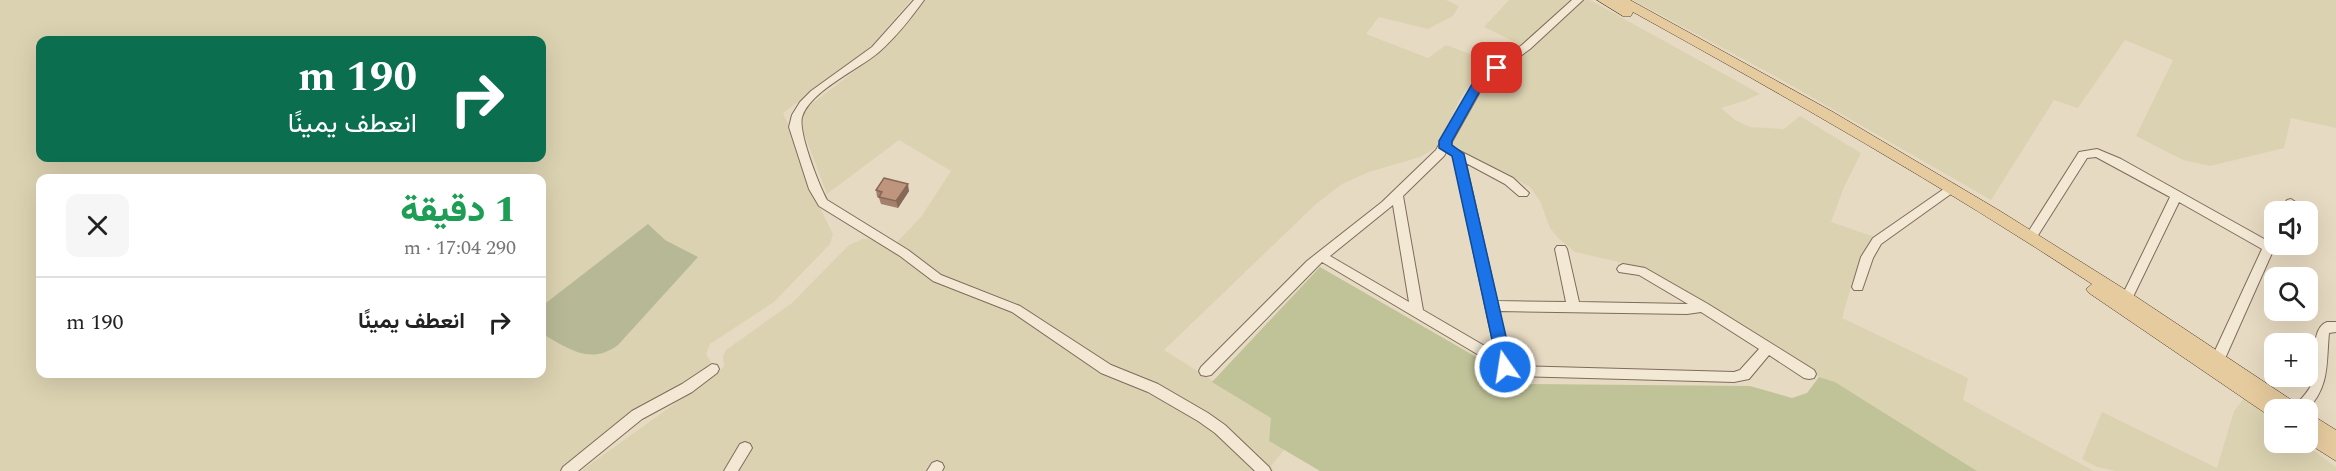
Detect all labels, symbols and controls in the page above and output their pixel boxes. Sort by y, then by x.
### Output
pin [1471,42,1522,93]
text: 190 m [298,46,417,109]
icon: arrive [1480,51,1513,84]
icon: right [438,60,516,138]
text: انعطف يمينًا [288,103,417,145]
text: 1 دقيقة [400,183,516,238]
button: close [66,194,129,257]
map controls [2264,201,2318,453]
button: sound [2264,201,2318,255]
text: 290 m · 17:04 [404,233,516,263]
button: search [2264,267,2318,321]
text: انعطف يمينًا [358,305,465,338]
text: 190 m [66,306,123,339]
icon: right [483,306,516,339]
button: + [2264,333,2318,387]
position arrow [1473,335,1537,399]
button: − [2264,399,2318,453]

